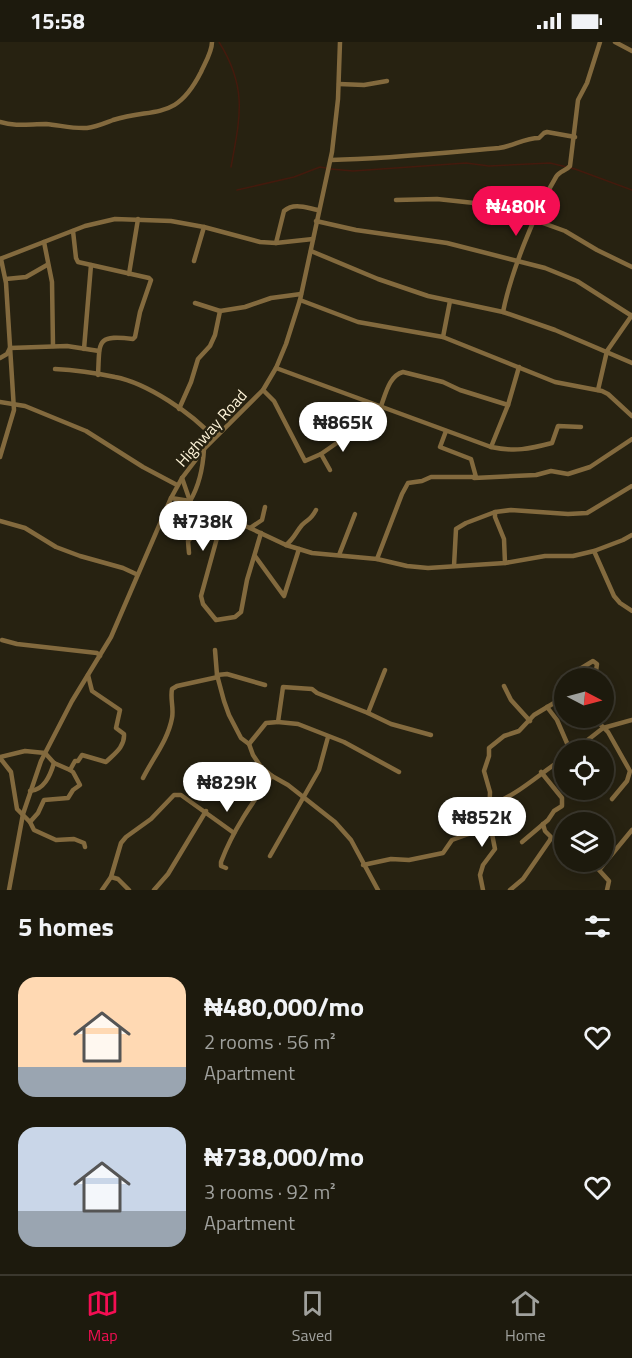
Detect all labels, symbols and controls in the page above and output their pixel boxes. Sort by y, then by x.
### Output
text: 15:58 [30,4,85,38]
pin: ₦480K [474,186,558,237]
text: ₦480K [486,190,546,221]
street label: Highway Road [170,384,252,472]
pin: ₦865K [301,402,385,453]
text: ₦865K [313,406,373,437]
pin: ₦738K [161,501,245,552]
text: ₦738K [173,505,233,536]
north arrow [554,668,614,728]
map controls [554,668,614,872]
button: locate [554,740,614,800]
pin: ₦829K [185,762,269,813]
text: ₦829K [197,766,257,797]
pin: ₦852K [440,797,524,848]
text: ₦852K [452,801,512,832]
button: layers [554,812,614,872]
text: 5 homes [18,907,114,946]
icon: filters [581,910,614,943]
text: ₦480,000/mo [204,987,364,1026]
icon: home [66,1001,138,1073]
icon: heart [581,1021,614,1054]
text: 2 rooms · 56 m² [204,1026,336,1057]
text: Apartment [204,1057,295,1088]
text: ₦738,000/mo [204,1137,364,1176]
icon: home [66,1151,138,1223]
icon: heart [581,1171,614,1204]
text: 3 rooms · 92 m² [204,1176,336,1207]
text: Apartment [204,1207,295,1238]
tab: Map [86,1287,119,1347]
tab: Saved [292,1287,333,1347]
tab: Home [505,1287,546,1347]

